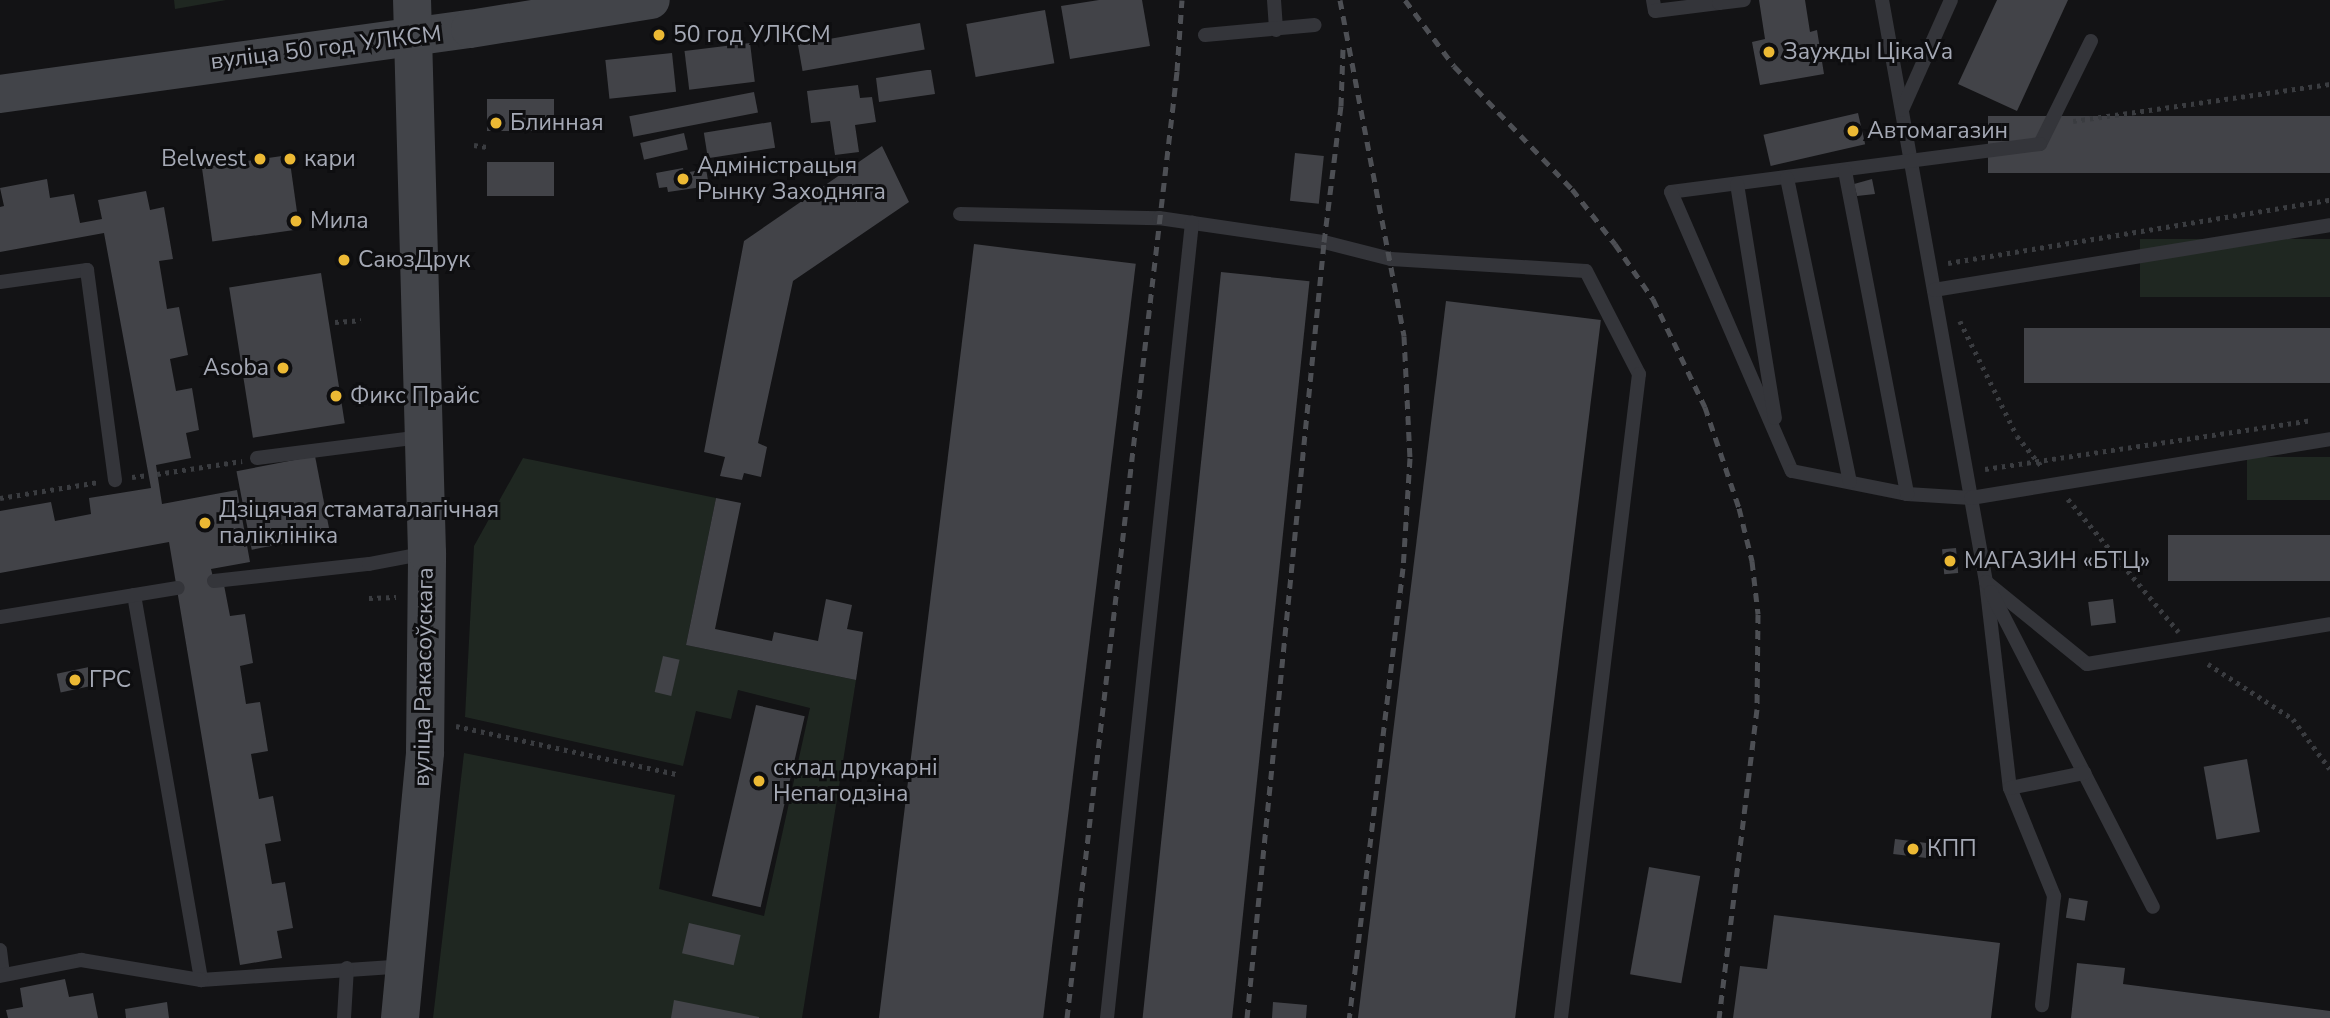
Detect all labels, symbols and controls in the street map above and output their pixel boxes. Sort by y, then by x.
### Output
street label: вуліца 50 год УЛКСМ [209,20,443,76]
place label: 50 год УЛКСМ [673,21,831,49]
marker: 50 год УЛКСМ [651,27,667,43]
place label: Заужды ЦікаVа [1783,38,1953,66]
marker: Заужды ЦікаVа [1761,44,1777,60]
place label: Блинная [510,109,604,137]
marker: Блинная [488,115,504,131]
place label: Автомагазин [1867,117,2008,145]
marker: Автомагазин [1845,123,1861,139]
place label: Belwest [161,145,246,173]
place label: кари [304,145,356,173]
marker: Belwest [252,151,268,167]
marker: кари [282,151,298,167]
place label: Адміністрацыя Рынку Заходняга [697,152,886,206]
marker: Адміністрацыя Рынку Заходняга [675,171,691,187]
place label: Мила [310,207,369,235]
marker: Мила [288,213,304,229]
place label: СаюзДрук [358,246,470,274]
marker: СаюзДрук [336,252,352,268]
place label: Asoba [203,354,269,382]
marker: Asoba [275,360,291,376]
place label: Фикс Прайс [350,382,479,410]
marker: Фикс Прайс [328,388,344,404]
place label: Дзіцячая стаматалагічная паліклініка [219,496,499,550]
marker: Дзіцячая стаматалагічная паліклініка [197,515,213,531]
place label: МАГАЗИН «БТЦ» [1964,547,2150,575]
marker: МАГАЗИН «БТЦ» [1942,553,1958,569]
street label: вуліца Ракасоўскага [408,567,440,787]
place label: ГРС [89,666,131,694]
marker: ГРС [67,672,83,688]
place label: склад друкарні Непагодзіна [773,754,937,808]
marker: склад друкарні Непагодзіна [751,773,767,789]
place label: КПП [1927,835,1977,863]
marker: КПП [1905,841,1921,857]

